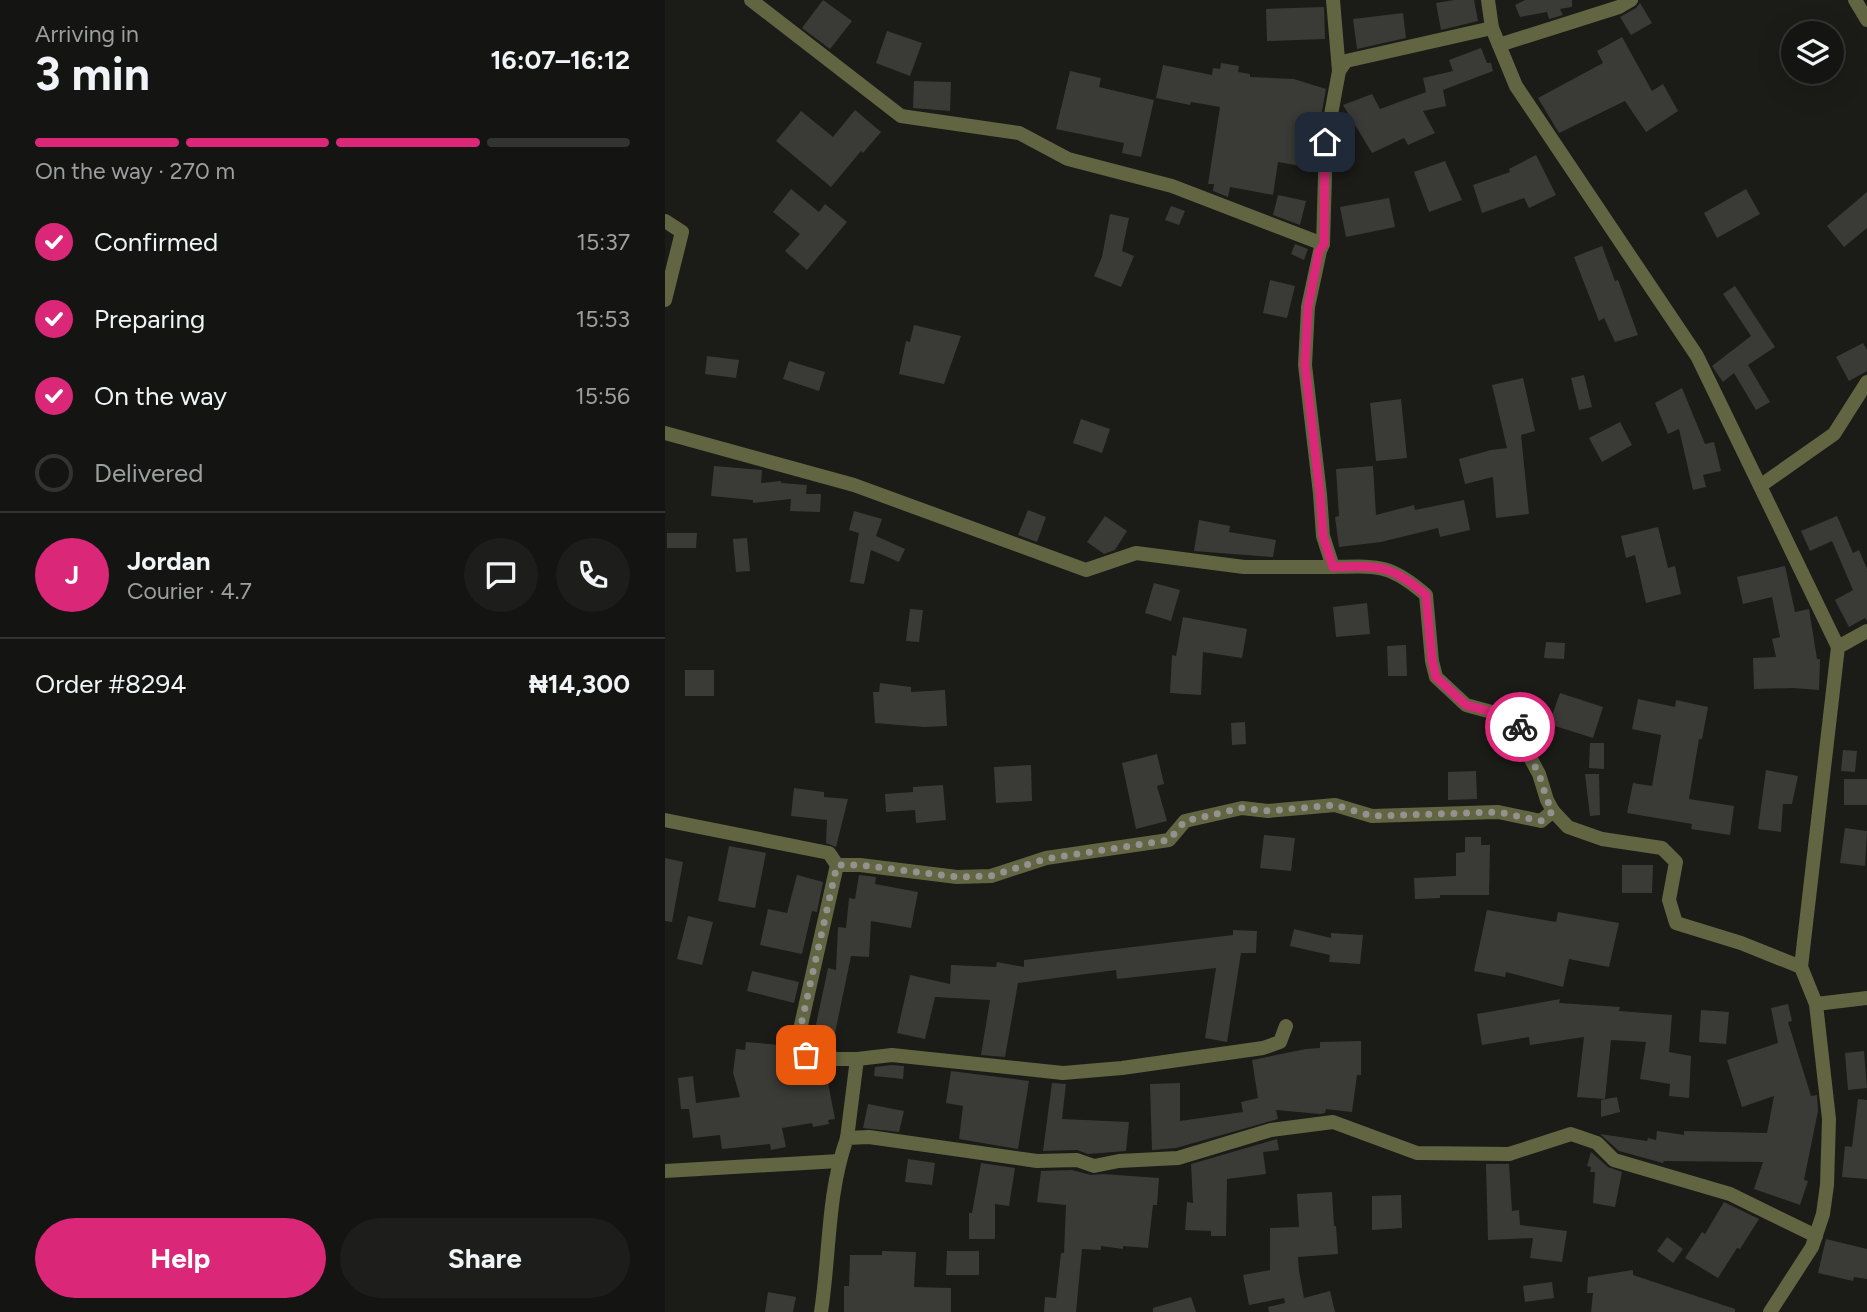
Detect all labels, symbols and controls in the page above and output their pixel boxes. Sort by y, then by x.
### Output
text: Arriving in [35,20,139,48]
map controls [1781,21,1844,84]
button: layers [1781,21,1844,84]
text: 16:07–16:12 [491,44,630,76]
text: 3 min [35,46,150,102]
pin [1295,112,1355,172]
icon: home [1306,123,1344,161]
text: On the way · 270 m [35,157,235,185]
icon: check [35,223,73,261]
text: Confirmed [94,226,218,258]
text: 15:37 [577,228,630,256]
icon: check [35,300,73,338]
text: Preparing [94,303,205,335]
text: 15:53 [576,305,630,333]
icon: check [35,377,73,415]
text: On the way [94,380,227,412]
text: 15:56 [575,382,630,410]
text: Delivered [94,457,203,489]
button: chat [464,538,538,612]
button: phone [556,538,630,612]
text: Jordan [127,545,210,577]
text: J [65,559,79,591]
text: Courier · 4.7 [127,577,252,605]
text: Order #8294 [35,668,186,700]
text: ₦14,300 [529,668,630,700]
courier [1485,692,1555,762]
icon: bike [1501,708,1539,746]
pin [776,1025,836,1085]
icon: bag [787,1036,825,1074]
button: Help [35,1218,326,1298]
button: Share [340,1218,630,1298]

